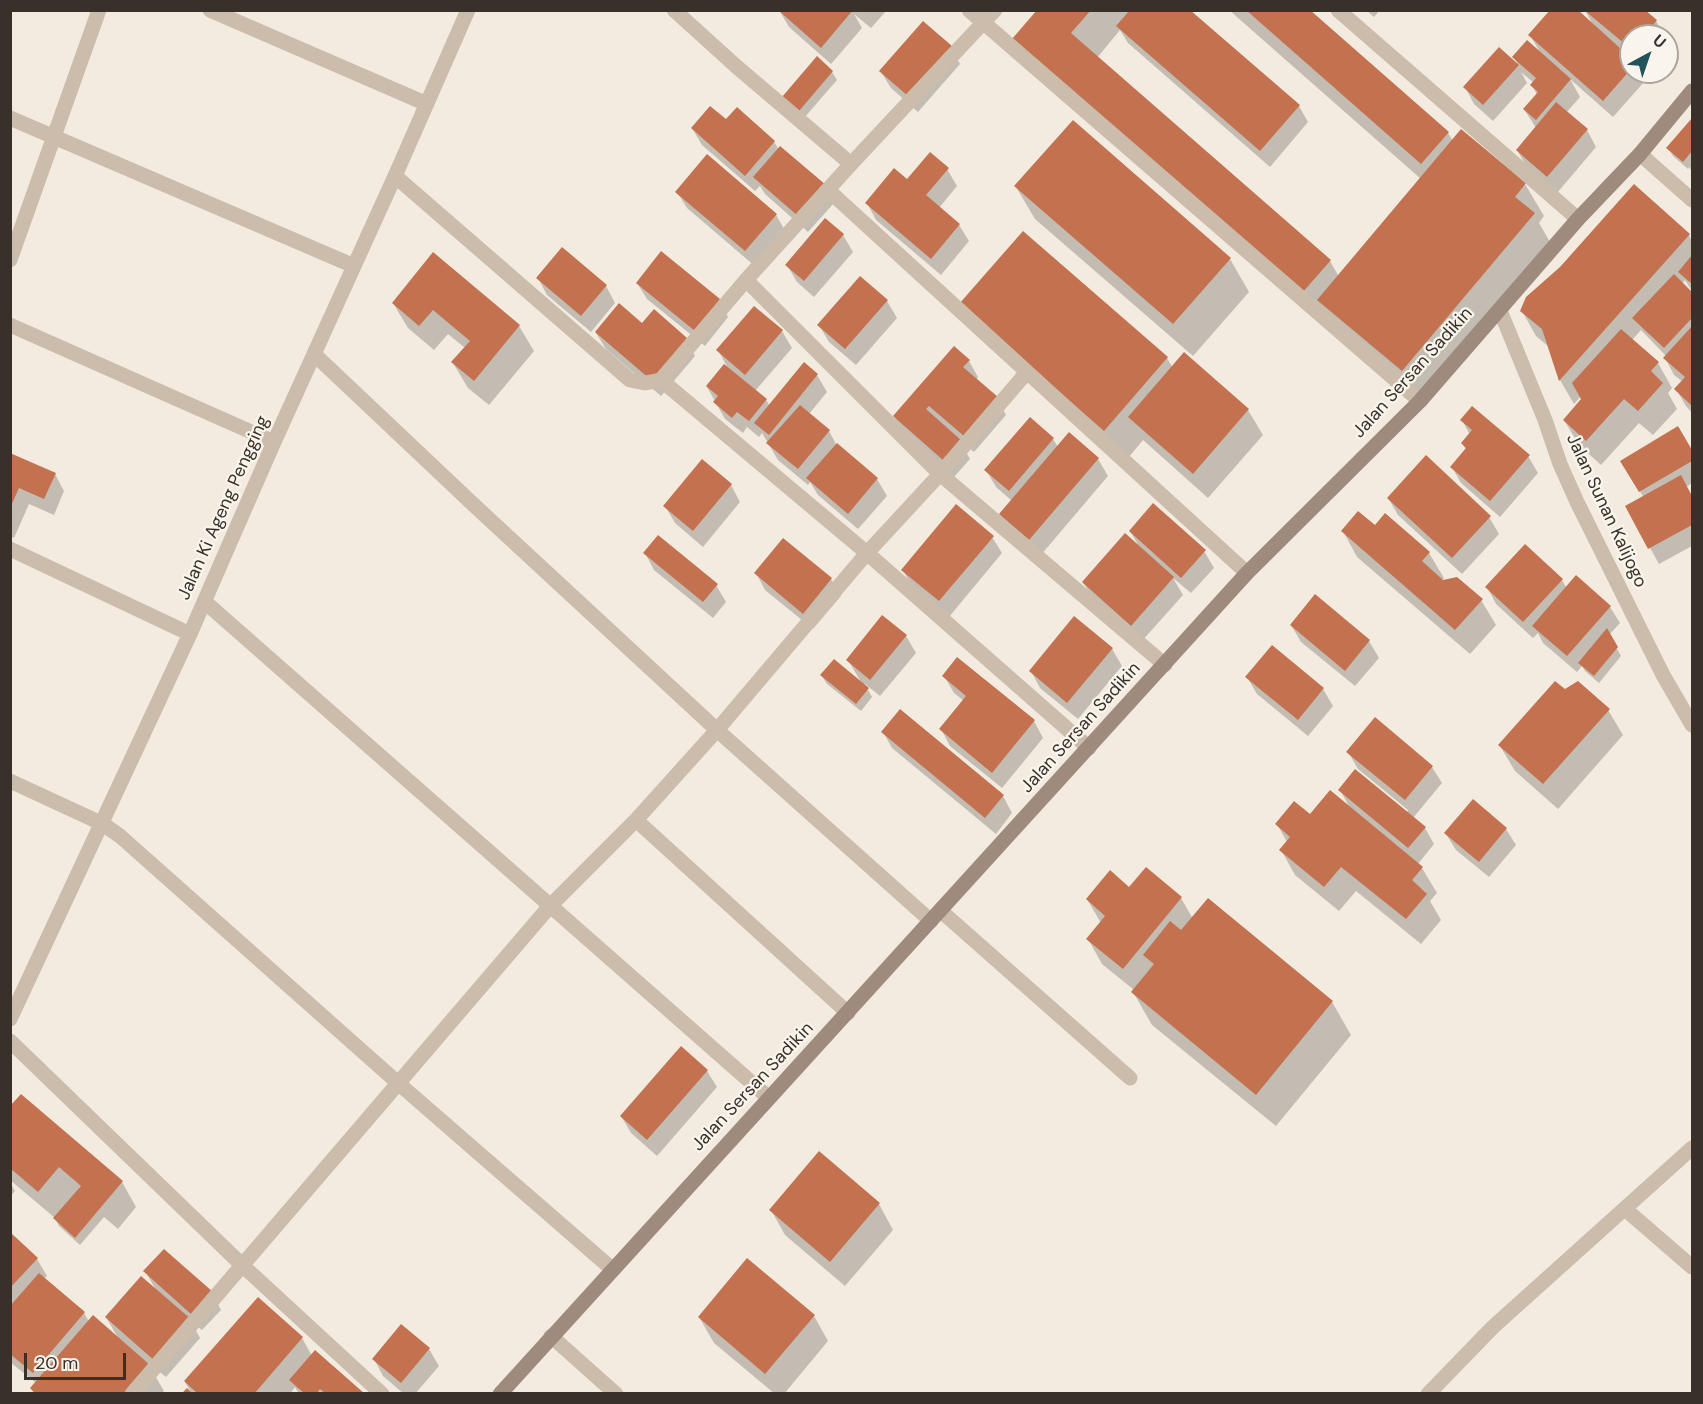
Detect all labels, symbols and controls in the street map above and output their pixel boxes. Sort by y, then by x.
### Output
north arrow [1619,24,1679,84]
text: U [1649,30,1671,53]
street label: Jalan Sersan Sadikin [1349,303,1477,443]
street label: Jalan Ki Ageng Pengging [174,412,274,604]
street label: Jalan Sunan Kalijogo [1561,431,1651,591]
street label: Jalan Sersan Sadikin [1017,658,1145,798]
street label: Jalan Sersan Sadikin [688,1018,818,1156]
scale bar [27,1341,129,1379]
text: 20 m [35,1351,78,1375]

